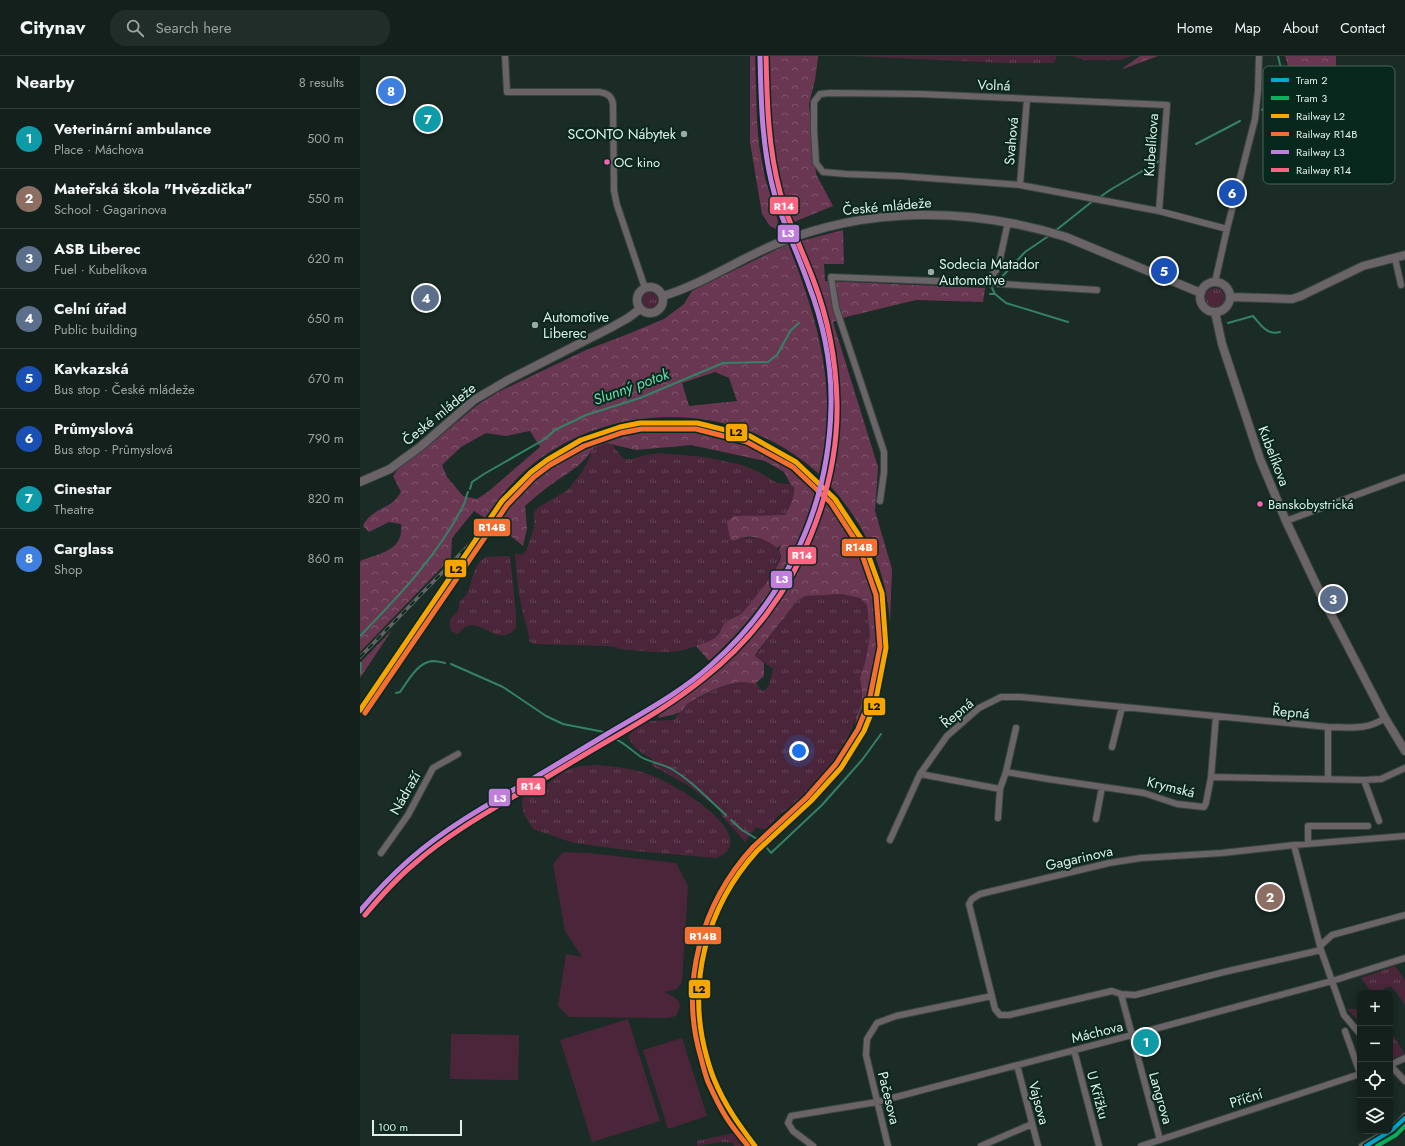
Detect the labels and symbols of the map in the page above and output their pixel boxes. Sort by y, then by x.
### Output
legend [1263,66,1395,184]
text: Tram 2 [1296,72,1327,88]
street label: Volná [977,74,1011,96]
pin: 8 [378,76,404,106]
text: Tram 3 [1296,90,1327,106]
pin: 7 [415,104,441,134]
text: Railway L2 [1296,108,1345,124]
street label: Kubelíkova [1139,113,1163,177]
street label: Svahová [999,116,1023,166]
place label: SCONTO Nábytek [567,124,677,144]
text: Railway R14B [1296,126,1357,142]
marker: SCONTO Nábytek [679,129,689,139]
text: Railway L3 [1296,144,1345,160]
place label: OC kino [614,153,660,172]
marker: OC kino [602,157,612,167]
text: Railway R14 [1296,162,1352,178]
pin: 6 [1219,178,1245,208]
street label: České mládeže [842,192,932,220]
line badge: R14 [769,196,799,215]
text: R14 [774,198,795,214]
line badge: L3 [777,224,800,243]
text: L3 [782,225,794,241]
place label: Sodecia Matador Automotive [939,254,1040,290]
pin: 5 [1151,256,1177,286]
marker: Sodecia Matador Automotive [926,267,936,277]
pin: 4 [413,283,439,313]
place label: Automotive Liberec [543,307,609,343]
marker: Automotive Liberec [530,320,540,330]
water label: Slunný potok [590,363,673,411]
street label: České mládeže [398,378,480,450]
line badge: L2 [725,423,748,442]
street label: Kubelíkova [1253,423,1295,489]
text: L2 [729,424,743,440]
place label: Banskobystrická [1268,495,1354,514]
marker: Banskobystrická [1255,499,1265,509]
line badge: R14B [473,518,511,537]
text: R14B [478,519,506,535]
line badge: R14B [841,538,878,557]
text: R14B [845,539,873,555]
line badge: R14 [787,546,817,565]
text: R14 [792,547,813,563]
line badge: L2 [444,559,467,578]
text: L2 [449,561,463,577]
line badge: L3 [770,570,793,589]
text: L3 [776,571,788,587]
pin: 3 [1320,584,1346,614]
street label: Řepná [936,693,978,733]
line badge: L2 [863,697,886,716]
text: L2 [867,698,881,714]
street label: Řepná [1272,700,1310,724]
your location [789,741,809,761]
street label: Nádraží [385,766,426,818]
street label: Krymská [1145,771,1197,803]
line badge: R14 [516,777,546,796]
text: R14 [521,778,542,794]
line badge: L3 [488,788,511,807]
text: L3 [494,790,506,806]
street label: Gagarinova [1043,841,1115,875]
pin: 2 [1257,882,1283,912]
line badge: R14B [684,926,722,945]
text: R14B [689,928,717,944]
line badge: L2 [688,979,711,999]
text: L2 [692,981,706,997]
street label: Máchova [1069,1016,1125,1048]
pin: 1 [1133,1027,1159,1057]
street label: Pačesova [873,1069,905,1127]
street label: U Křížku [1082,1069,1114,1121]
street label: Langrova [1144,1070,1178,1126]
street label: Vajsova [1024,1079,1054,1127]
street label: Příční [1227,1083,1266,1113]
scale bar [372,1118,462,1137]

